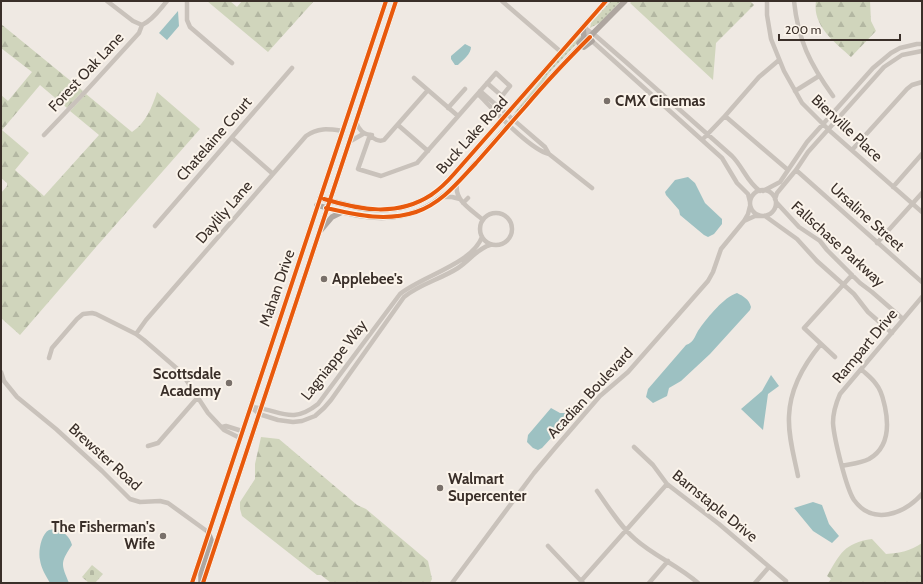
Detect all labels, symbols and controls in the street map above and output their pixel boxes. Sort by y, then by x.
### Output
scale bar [779,16,900,42]
text: 200 m [785,22,821,37]
street label: Forest Oak Lane [45,28,128,115]
street label: Bienville Place [808,91,886,166]
street label: Buck Lake Road [432,92,512,178]
place label: CMX Cinemas [615,92,705,110]
street label: Chatelaine Court [173,93,255,185]
marker: CMX Cinemas [602,96,612,106]
street label: Daylily Lane [192,177,256,247]
street label: Ursaline Street [826,179,908,255]
street label: Fallschase Parkway [788,197,889,291]
street label: Mahan Drive [255,247,299,329]
place label: Applebee's [332,270,403,288]
marker: Applebee's [319,274,329,284]
street label: Rampart Drive [829,305,902,387]
street label: Lagniappe Way [297,316,371,404]
street label: Acadian Boulevard [543,344,637,442]
place label: Scottsdale Academy [153,365,222,400]
marker: Scottsdale Academy [224,378,234,388]
street label: Brewster Road [65,420,145,494]
street label: Barnstaple Drive [669,466,761,546]
place label: Walmart Supercenter [448,470,527,505]
marker: Walmart Supercenter [435,483,445,493]
place label: The Fisherman's Wife [51,518,155,553]
marker: The Fisherman's Wife [158,531,168,541]

